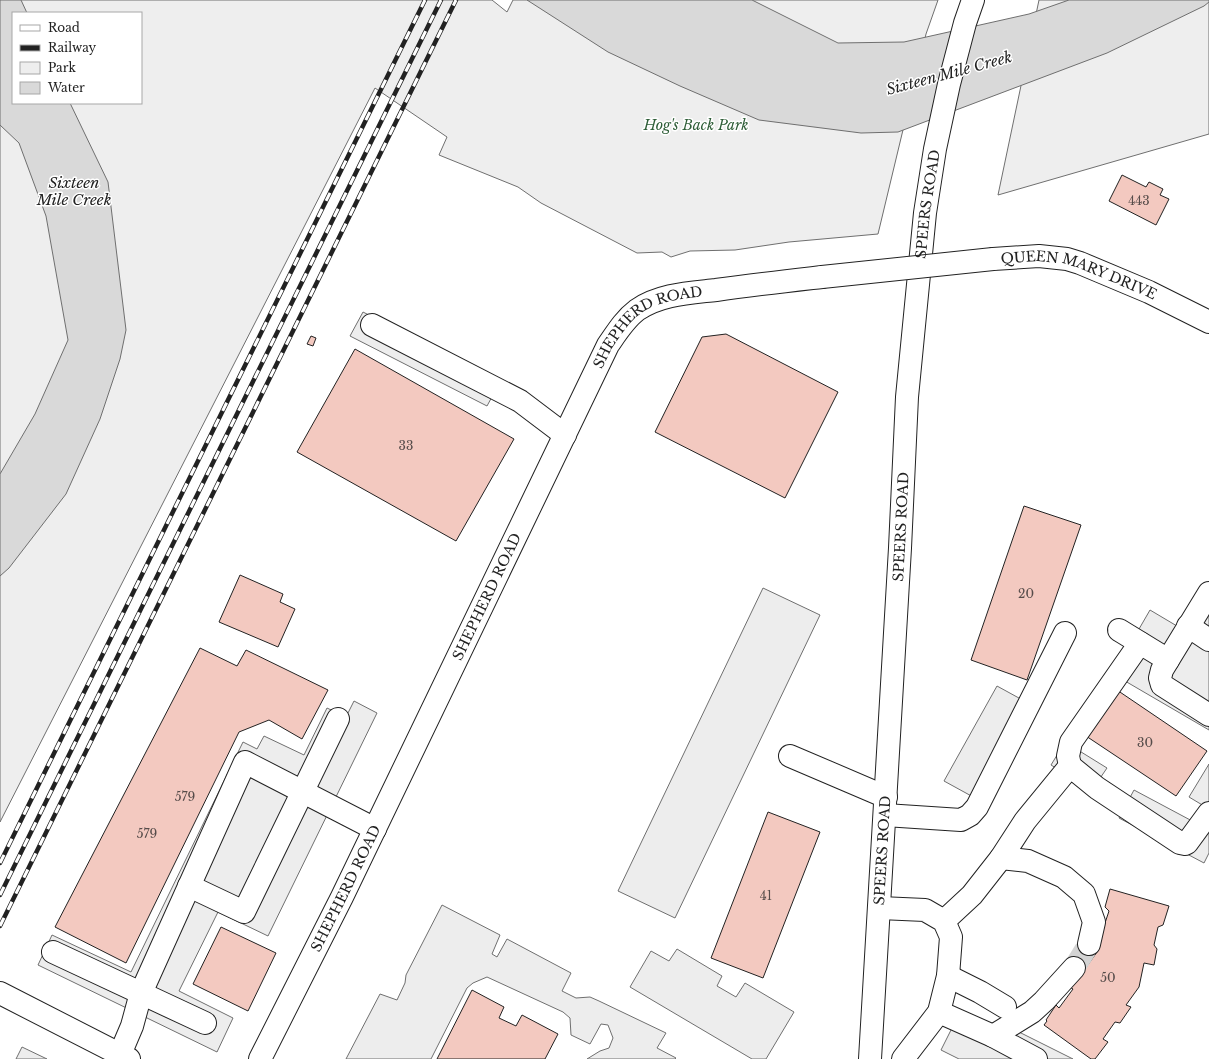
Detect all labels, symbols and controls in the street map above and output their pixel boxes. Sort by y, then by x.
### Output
legend [12,12,142,104]
text: Road [48,20,80,35]
text: Railway [48,40,97,55]
water label: Sixteen Mile Creek [884,47,1014,99]
text: Park [48,60,76,75]
text: Water [47,80,85,95]
park label: Hog's Back Park [643,116,749,134]
street label: SPEERS ROAD [912,148,944,260]
water label: Sixteen Mile Creek [36,173,111,209]
house number: 443 [1128,193,1150,208]
street label: QUEEN MARY DRIVE [1000,247,1160,303]
street label: SHEPHERD ROAD [589,282,703,371]
house number: 33 [399,438,413,453]
street label: SPEERS ROAD [889,472,913,582]
street label: SHEPHERD ROAD [448,530,525,663]
house number: 20 [1018,586,1034,601]
house number: 30 [1137,735,1153,750]
house number: 579 [175,789,195,804]
street label: SPEERS ROAD [870,795,894,906]
street label: SHEPHERD ROAD [307,822,384,955]
house number: 579 [137,826,157,841]
house number: 41 [760,888,772,903]
house number: 50 [1100,970,1116,985]

